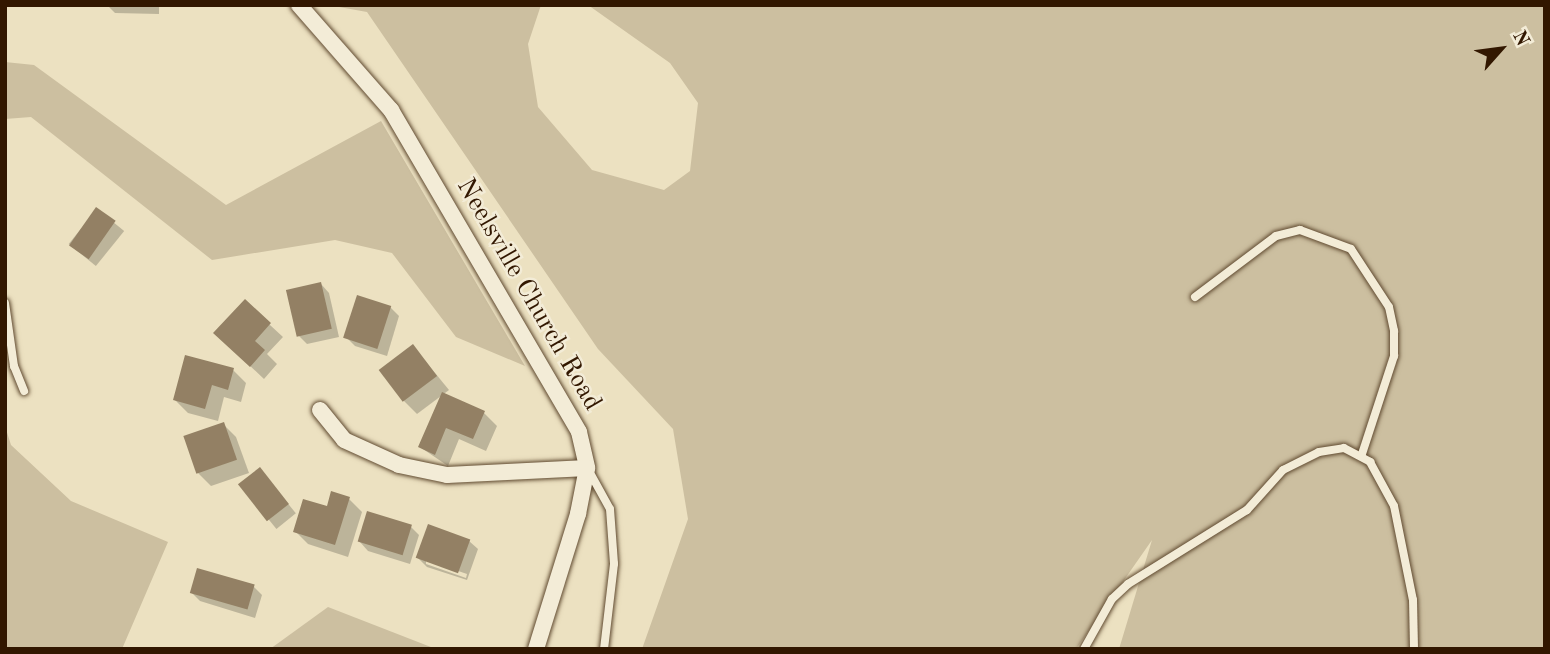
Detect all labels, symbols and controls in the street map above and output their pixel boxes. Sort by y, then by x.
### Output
north arrow [1466,14,1536,84]
text: N [1508,28,1532,50]
street label: Neelsville Church Road [449,173,607,417]

